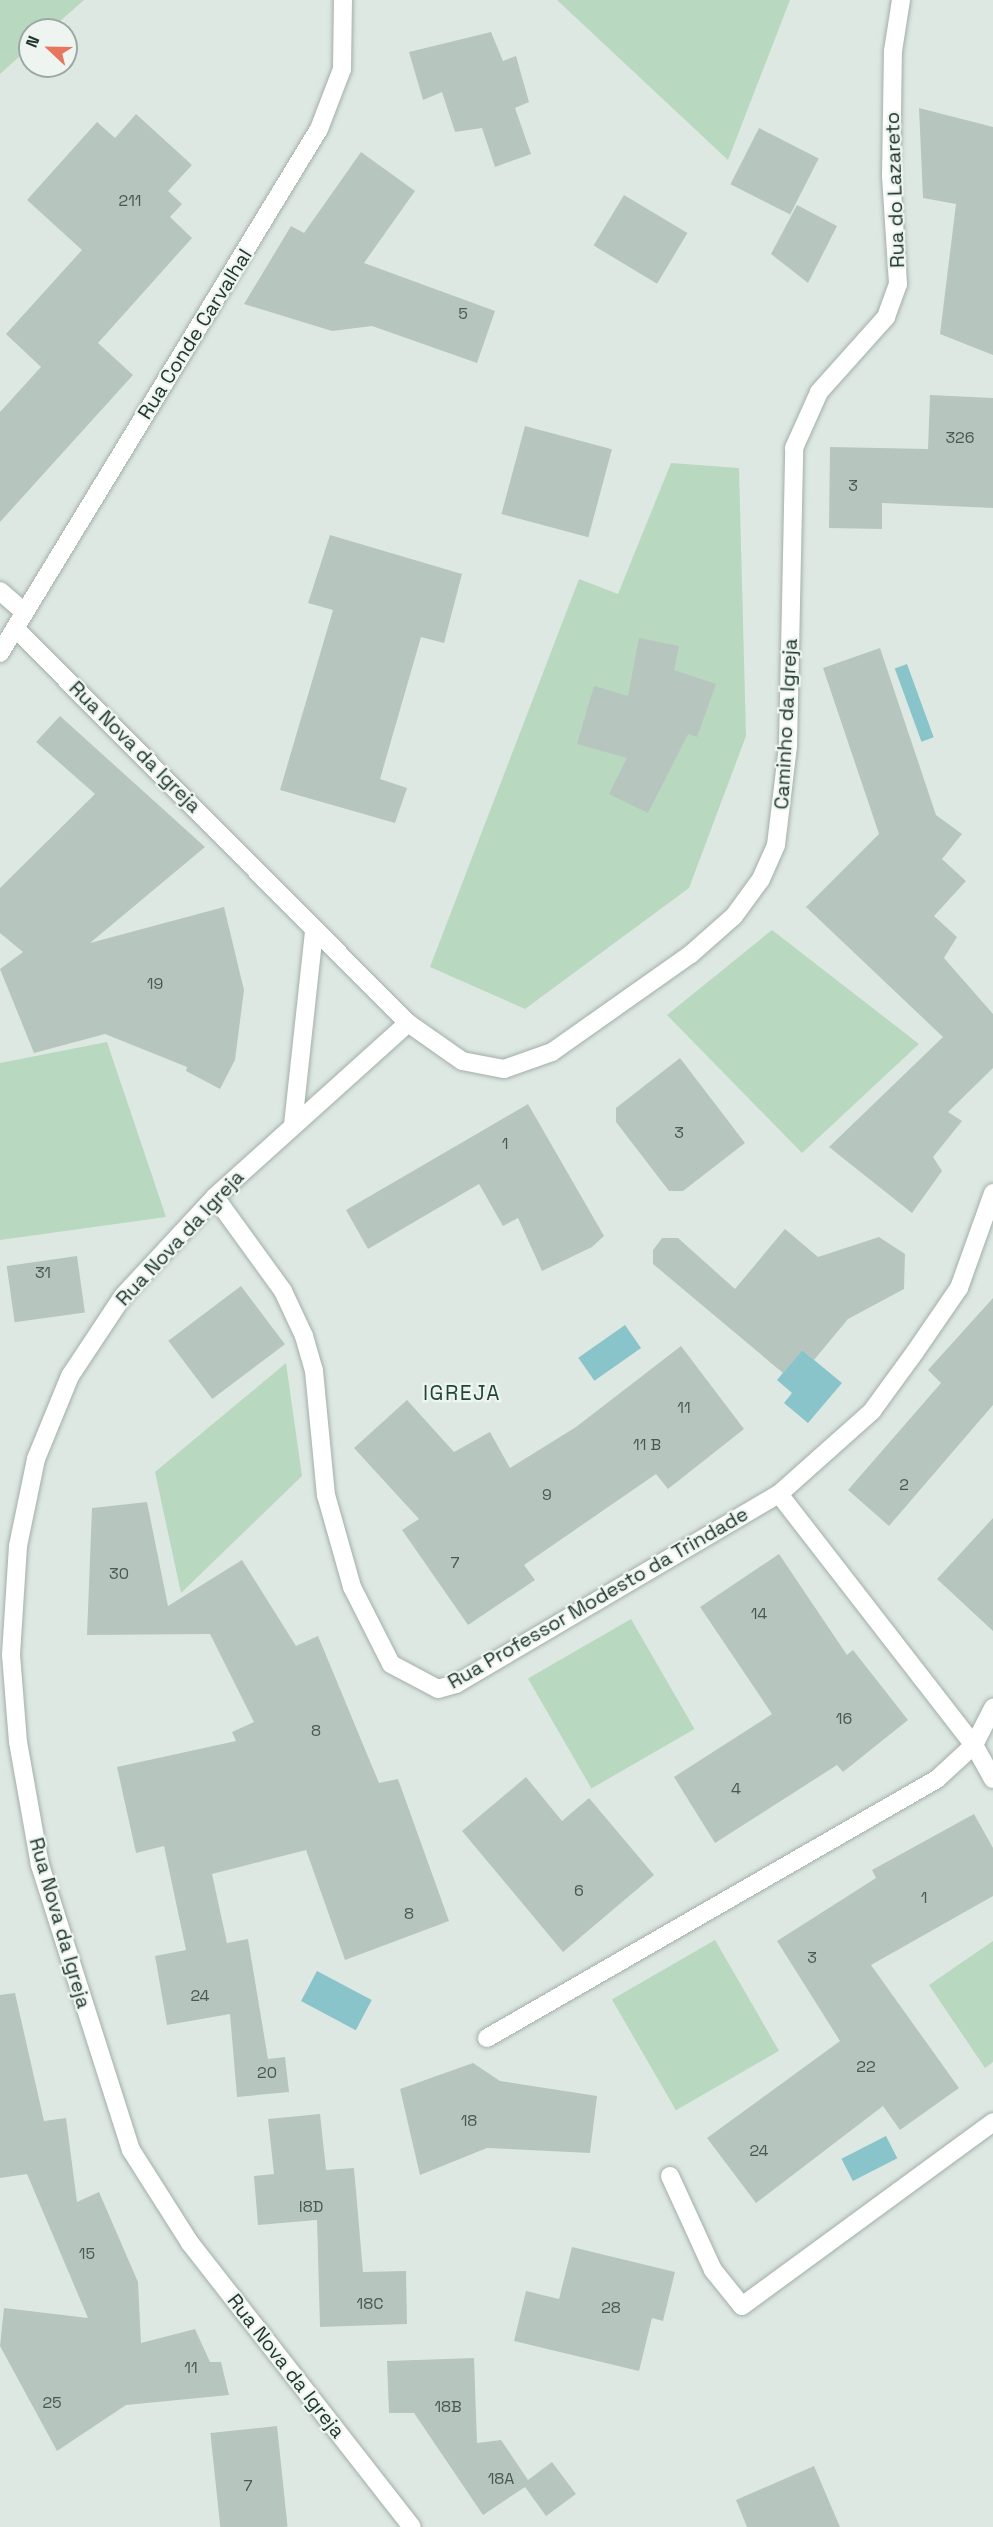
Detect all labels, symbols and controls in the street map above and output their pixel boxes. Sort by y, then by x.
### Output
north arrow [18,18,78,78]
text: N [21,33,44,51]
street label: Rua do Lazareto [880,112,910,268]
house number: 211 [118,191,142,211]
street label: Rua Conde Carvalhal [133,244,257,424]
house number: 5 [458,304,468,324]
house number: 326 [945,428,975,448]
house number: 3 [848,476,858,496]
street label: Caminho da Igreja [770,638,802,810]
street label: Rua Nova da Igreja [64,676,206,818]
house number: 19 [147,974,163,994]
house number: 3 [674,1123,684,1143]
house number: 1 [502,1134,508,1154]
street label: Rua Nova da Igreja [111,1165,249,1311]
house number: 31 [35,1263,51,1283]
district label: IGREJA [423,1380,501,1406]
house number: 11 [677,1398,691,1418]
house number: 11 B [633,1435,661,1455]
house number: 2 [899,1475,909,1495]
house number: 9 [542,1485,552,1505]
street label: Rua Professor Modesto da Trindade [443,1502,753,1694]
house number: 7 [450,1553,460,1573]
house number: 30 [109,1564,129,1584]
house number: 14 [751,1604,767,1624]
house number: 16 [836,1709,852,1729]
house number: 8 [311,1721,321,1741]
house number: 4 [731,1779,741,1799]
street label: Rua Nova da Igreja [24,1835,96,2011]
house number: 6 [574,1881,584,1901]
house number: 1 [921,1888,927,1908]
house number: 8 [404,1904,414,1924]
house number: 3 [807,1948,817,1968]
house number: 24 [190,1986,210,2006]
house number: 22 [856,2057,876,2077]
house number: 20 [257,2063,277,2083]
house number: 18 [461,2111,477,2131]
house number: 24 [749,2141,769,2161]
house number: I8D [299,2197,323,2217]
house number: 15 [79,2244,95,2264]
street label: Rua Nova da Igreja [222,2289,350,2443]
house number: 18C [357,2294,383,2314]
house number: 28 [601,2298,621,2318]
house number: 11 [184,2358,198,2378]
house number: 25 [42,2393,62,2413]
house number: 18B [434,2397,462,2417]
house number: 18A [488,2469,514,2489]
house number: 7 [243,2476,253,2496]

